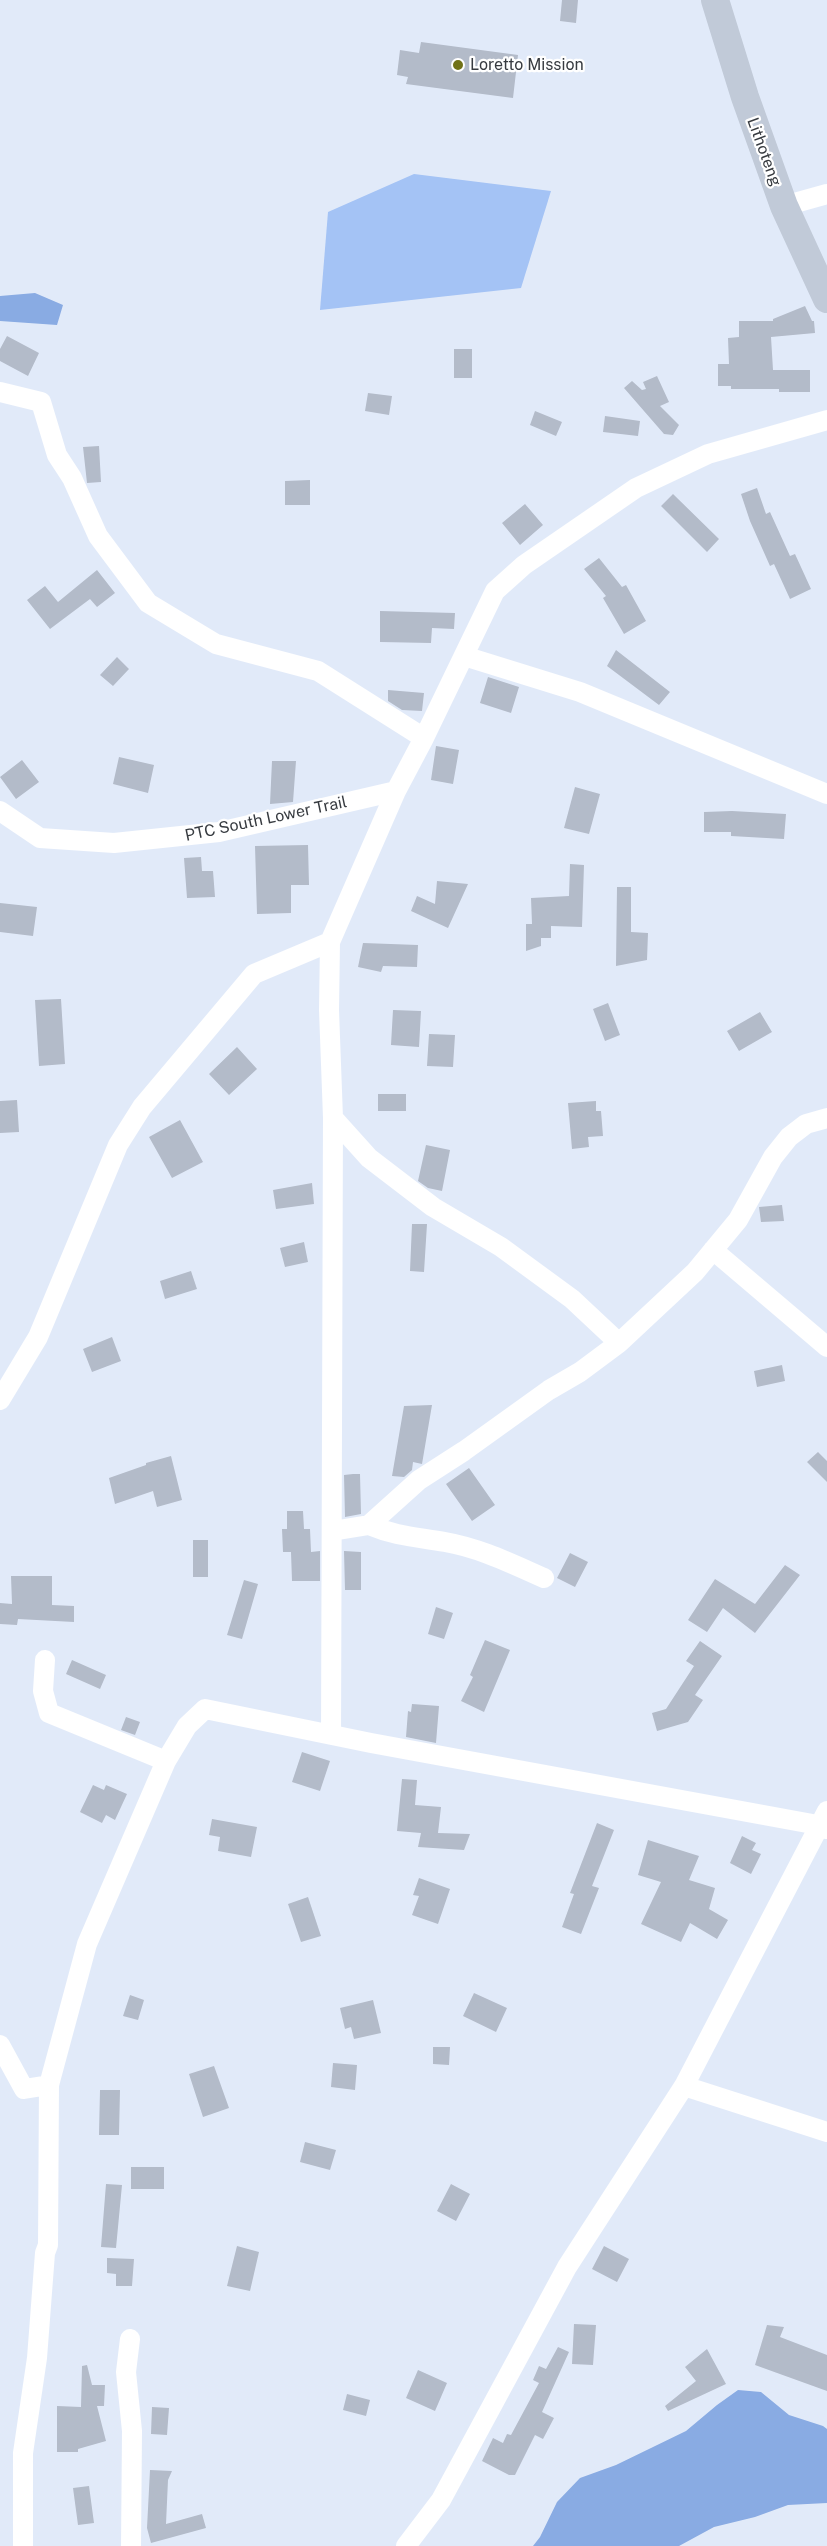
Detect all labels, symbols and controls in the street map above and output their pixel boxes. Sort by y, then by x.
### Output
place label: Loretto Mission [470,55,584,75]
marker: Loretto Mission [451,58,465,72]
street label: Lithoteng [743,115,785,189]
street label: PTC South Lower Trail [183,792,349,846]

